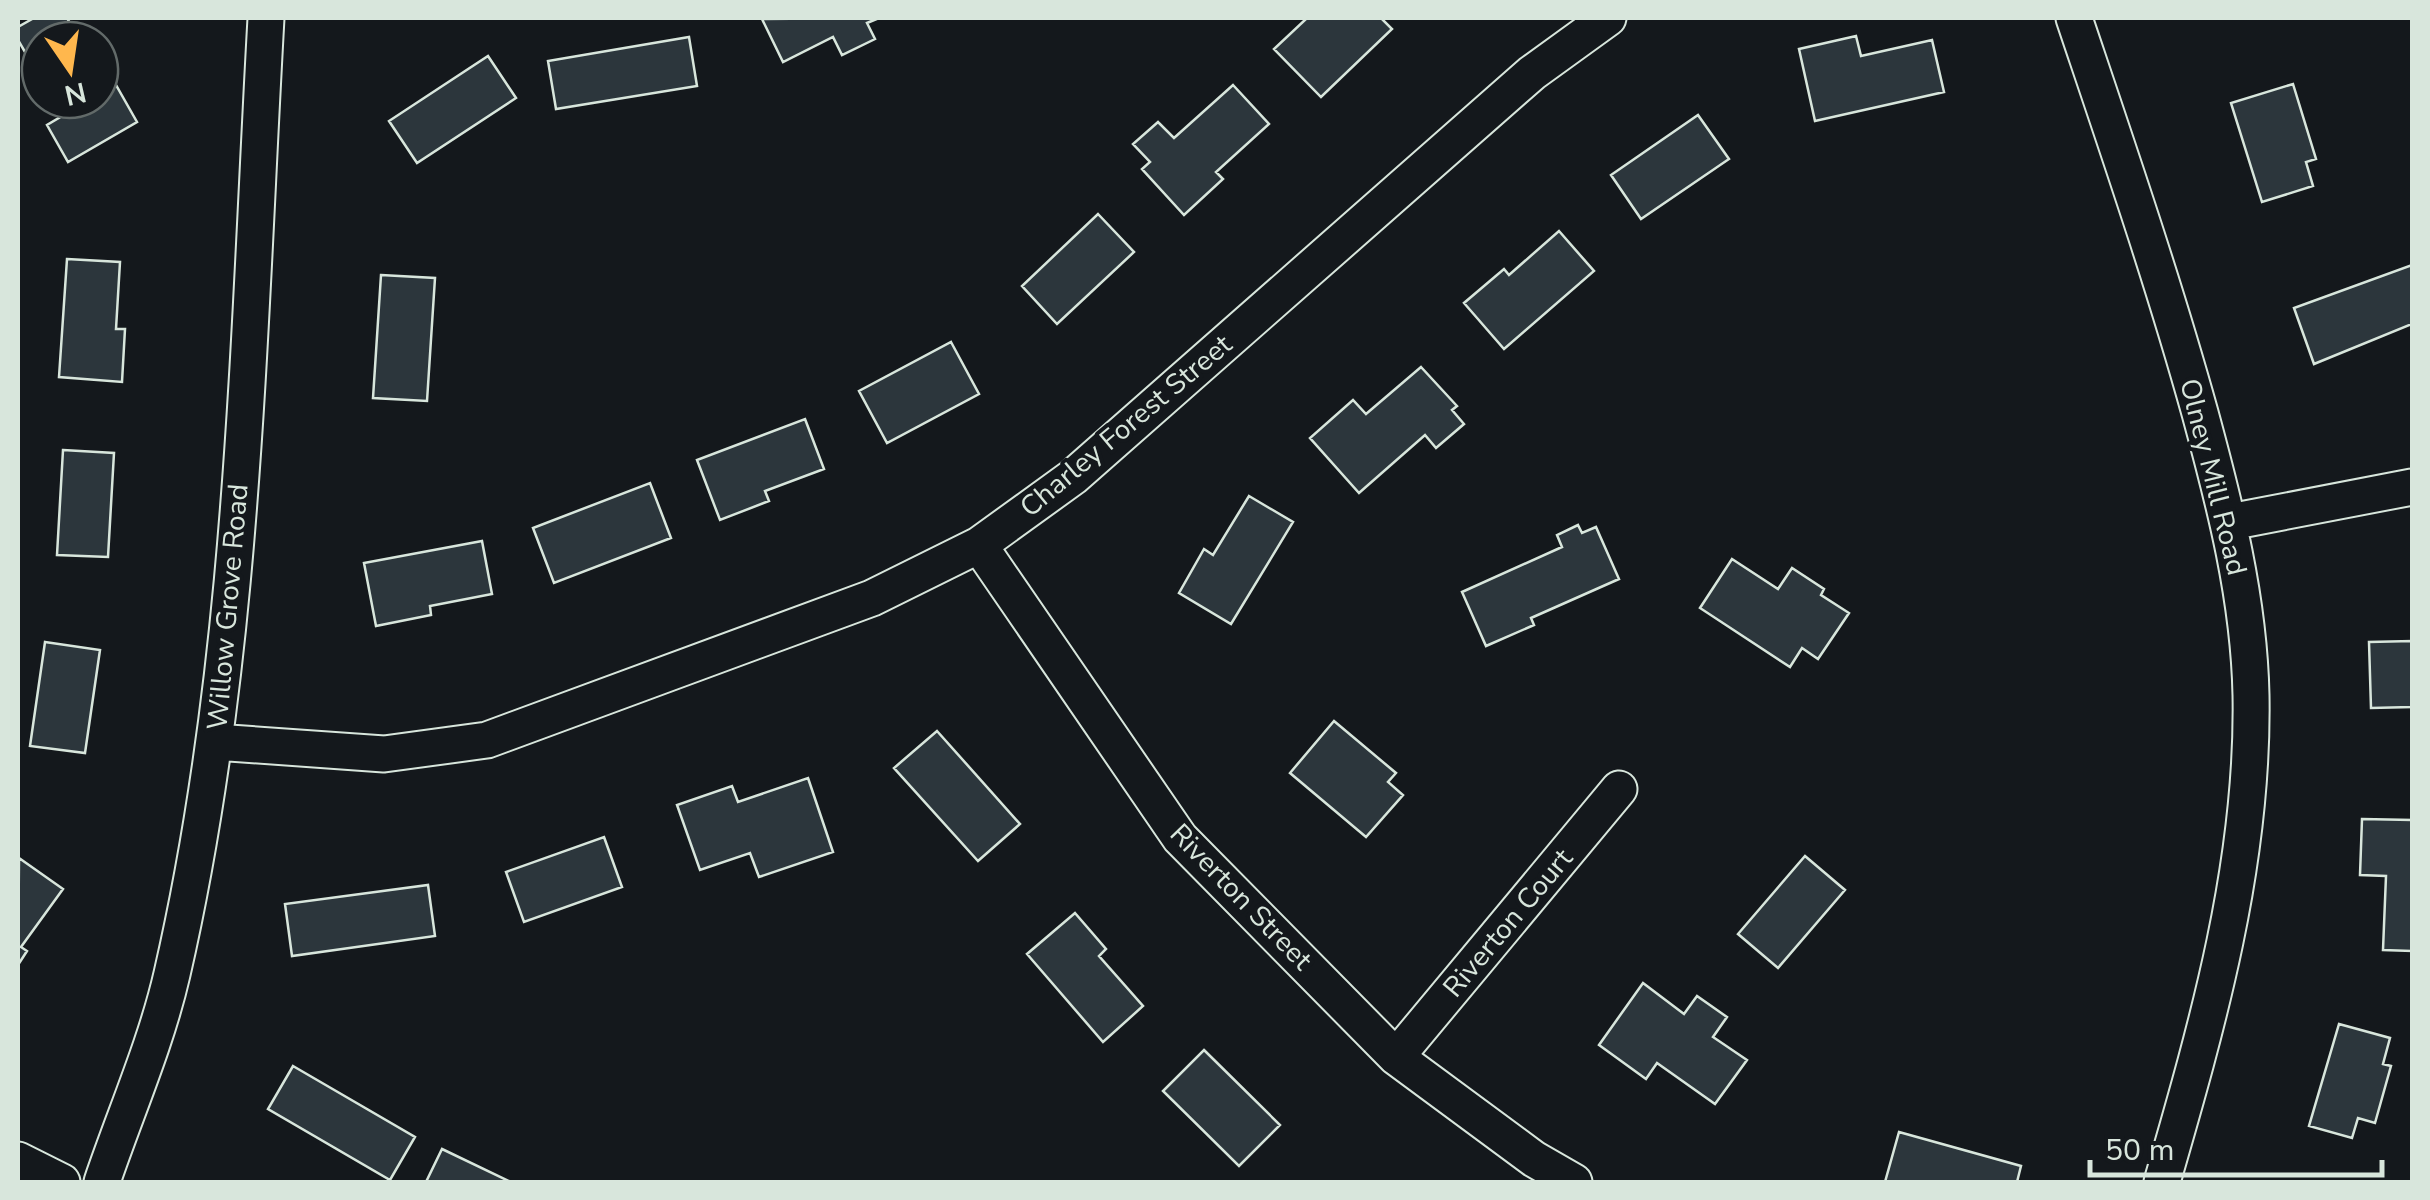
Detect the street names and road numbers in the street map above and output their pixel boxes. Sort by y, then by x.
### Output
street label: Charley Forest Street [1012,326,1240,526]
street label: Olney Mill Road [2170,375,2256,579]
street label: Willow Grove Road [198,482,258,732]
street label: Riverton Street [1161,816,1321,979]
street label: Riverton Court [1435,840,1582,1005]

